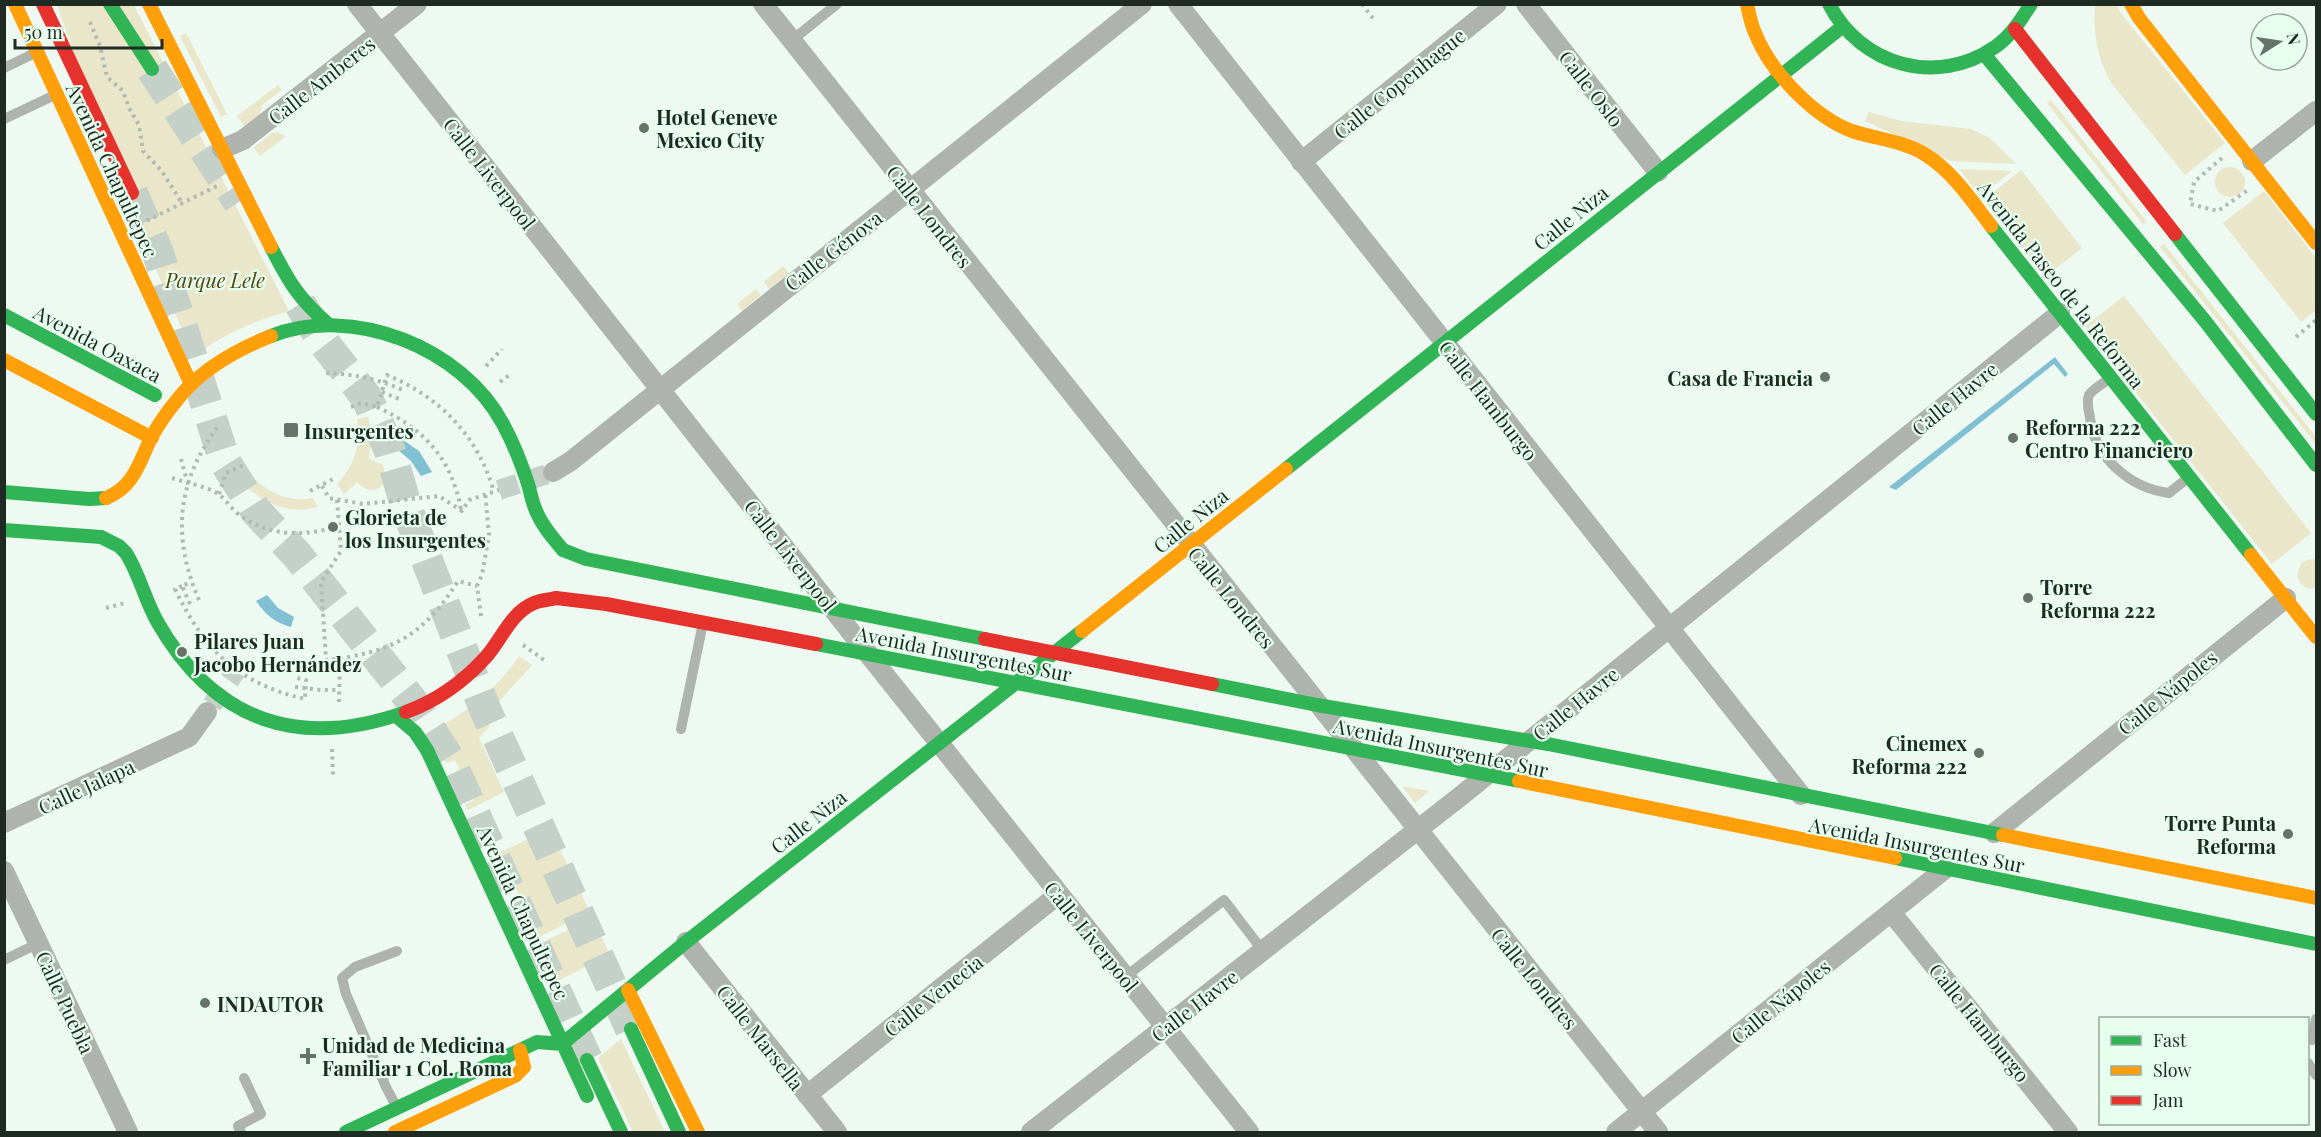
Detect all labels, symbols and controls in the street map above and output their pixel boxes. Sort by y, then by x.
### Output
scale bar [15,12,162,50]
north arrow [2249,12,2309,72]
text: 50 m [24,20,63,44]
street label: Calle Copenhague [1327,21,1471,145]
street label: Calle Amberes [262,30,380,130]
text: N [2283,31,2306,47]
street label: Calle Oslo [1554,44,1630,132]
street label: Avenida Chapultepec [60,77,165,262]
place label: Hotel Geneve Mexico City [656,103,778,153]
street label: Calle Liverpool [438,111,542,235]
marker: Hotel Geneve Mexico City [637,121,651,135]
street label: Calle Londres [881,159,979,273]
street label: Avenida Paseo de la Reforma [1972,174,2152,393]
street label: Calle Niza [1527,178,1613,256]
street label: Calle Génova [779,203,887,297]
park label: Parque Lele [164,266,265,293]
street label: Avenida Oaxaca [28,297,167,388]
street label: Calle Hamburgo [1433,334,1545,466]
street label: Calle Havre [1905,355,2003,441]
place label: Casa de Francia [1667,364,1814,391]
marker: Casa de Francia [1818,370,1832,384]
place label: Reforma 222 Centro Financiero [2025,413,2193,463]
place label: Insurgentes [304,417,414,444]
marker: Insurgentes [282,421,300,439]
marker: Reforma 222 Centro Financiero [2006,431,2020,445]
street label: Calle Niza [1147,481,1233,559]
street label: Calle Liverpool [739,493,843,617]
place label: Glorieta de los Insurgentes [345,503,486,553]
marker: Glorieta de los Insurgentes [326,520,340,534]
street label: Calle Londres [1183,540,1281,654]
place label: Torre Reforma 222 [2040,573,2155,623]
marker: Torre Reforma 222 [2021,591,2035,605]
street label: Avenida Insurgentes Sur [853,619,1074,687]
place label: Pilares Juan Jacobo Hernández [193,627,362,677]
street label: Calle Nápoles [2112,644,2222,740]
marker: Pilares Juan Jacobo Hernández [175,645,189,659]
street label: Calle Havre [1526,660,1624,746]
street label: Avenida Insurgentes Sur [1330,711,1551,783]
place label: Cinemex Reforma 222 [1852,729,1967,779]
marker: Cinemex Reforma 222 [1972,746,1986,760]
street label: Calle Jalapa [33,752,139,820]
street label: Calle Niza [765,783,852,859]
place label: Torre Punta Reforma [2164,809,2277,859]
street label: Avenida Insurgentes Sur [1806,810,2027,878]
street label: Avenida Chapultepec [471,819,576,1004]
marker: Torre Punta Reforma [2281,827,2295,841]
street label: Calle Liverpool [1039,875,1145,997]
street label: Calle Londres [1486,921,1584,1035]
street label: Calle Puebla [30,946,102,1058]
street label: Calle Venecia [878,948,988,1042]
street label: Calle Nápoles [1725,953,1835,1049]
street label: Calle Hamburgo [1924,957,2036,1087]
street label: Calle Havre [1145,963,1243,1047]
street label: Calle Marsella [711,979,811,1095]
place label: INDAUTOR [217,990,325,1017]
marker: INDAUTOR [198,996,212,1010]
legend [2099,1017,2309,1125]
text: Fast [2153,1028,2187,1052]
place label: Unidad de Medicina Familiar 1 Col. Roma [322,1031,513,1081]
marker: Unidad de Medicina Familiar 1 Col. Roma [299,1047,317,1065]
text: Slow [2153,1058,2191,1082]
text: Jam [2152,1088,2183,1112]

